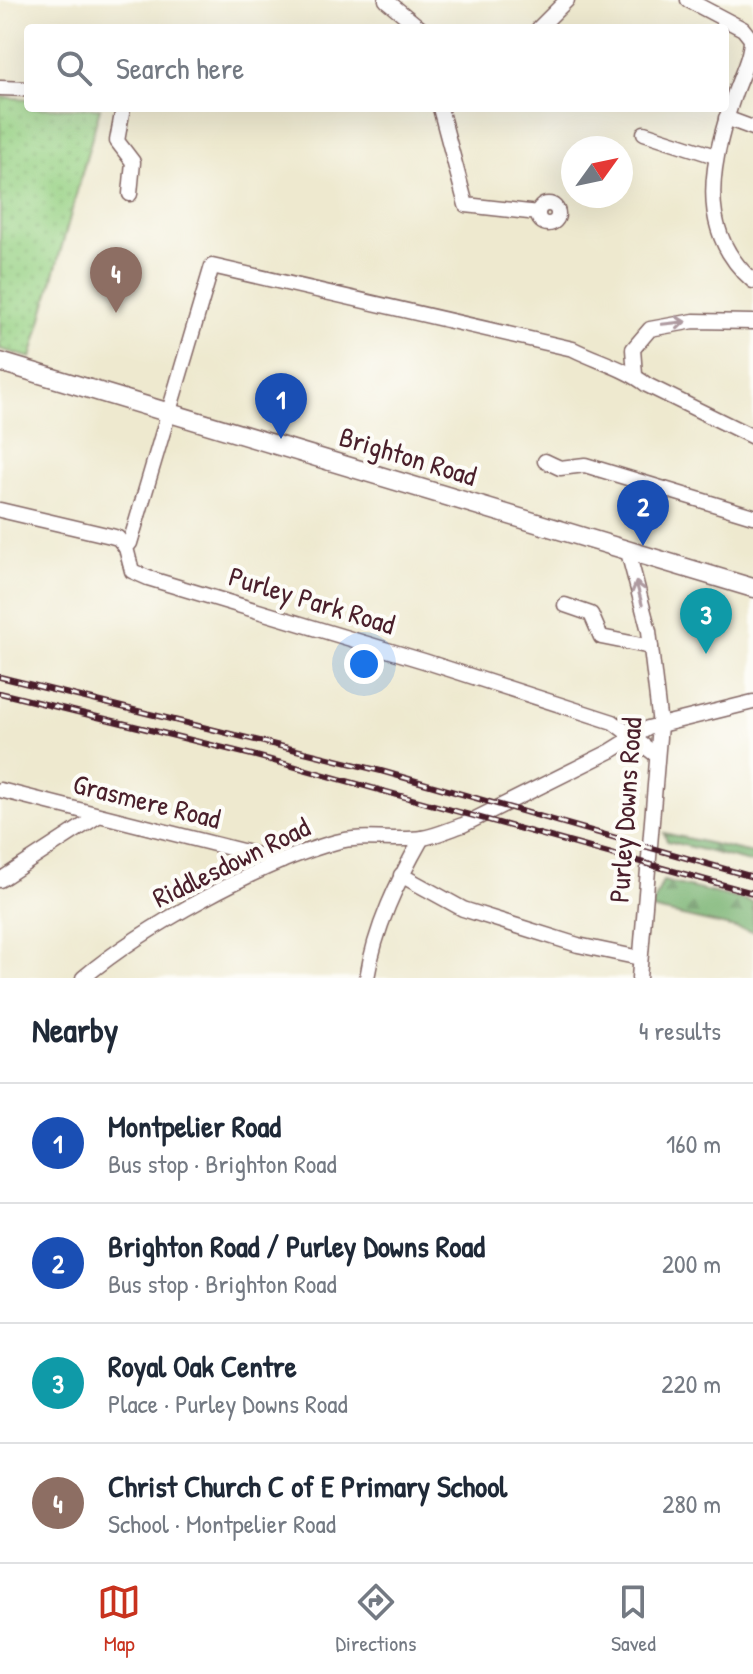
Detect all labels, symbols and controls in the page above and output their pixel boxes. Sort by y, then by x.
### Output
search box [24,24,729,112]
icon: search [52,46,96,90]
text: Search here [116,48,244,88]
north arrow [561,136,633,208]
pin: 4 [90,247,142,313]
one-way arrow [660,316,687,331]
pin: 1 [255,373,307,439]
street label: Brighton Road [335,417,481,495]
pin: 2 [617,480,669,546]
street label: Purley Park Road [224,557,400,643]
one-way arrow [631,581,646,607]
pin: 3 [680,588,732,654]
your location [344,644,384,684]
street label: Purley Downs Road [600,716,650,904]
street label: Grasmere Road [69,764,225,838]
street label: Riddlesdown Road [146,808,316,916]
text: Nearby [32,1007,118,1053]
text: 4 results [639,1013,721,1048]
text: Montpelier Road [108,1106,281,1146]
text: 1 [53,1126,63,1161]
text: 160 m [666,1126,721,1161]
text: Bus stop · Brighton Road [108,1146,337,1181]
text: Brighton Road / Purley Downs Road [108,1226,485,1266]
text: 2 [52,1246,64,1281]
text: 200 m [662,1246,721,1281]
text: Bus stop · Brighton Road [108,1266,337,1301]
text: Royal Oak Centre [108,1346,297,1386]
text: 3 [52,1366,64,1401]
text: 220 m [661,1366,721,1401]
text: Place · Purley Downs Road [108,1386,348,1421]
text: Christ Church C of E Primary School [108,1466,507,1506]
text: 4 [53,1486,63,1521]
text: 280 m [662,1486,721,1521]
text: School · Montpelier Road [108,1506,336,1541]
tab: Map [97,1580,141,1658]
tab: Directions [336,1580,417,1658]
tab: Saved [611,1580,656,1658]

